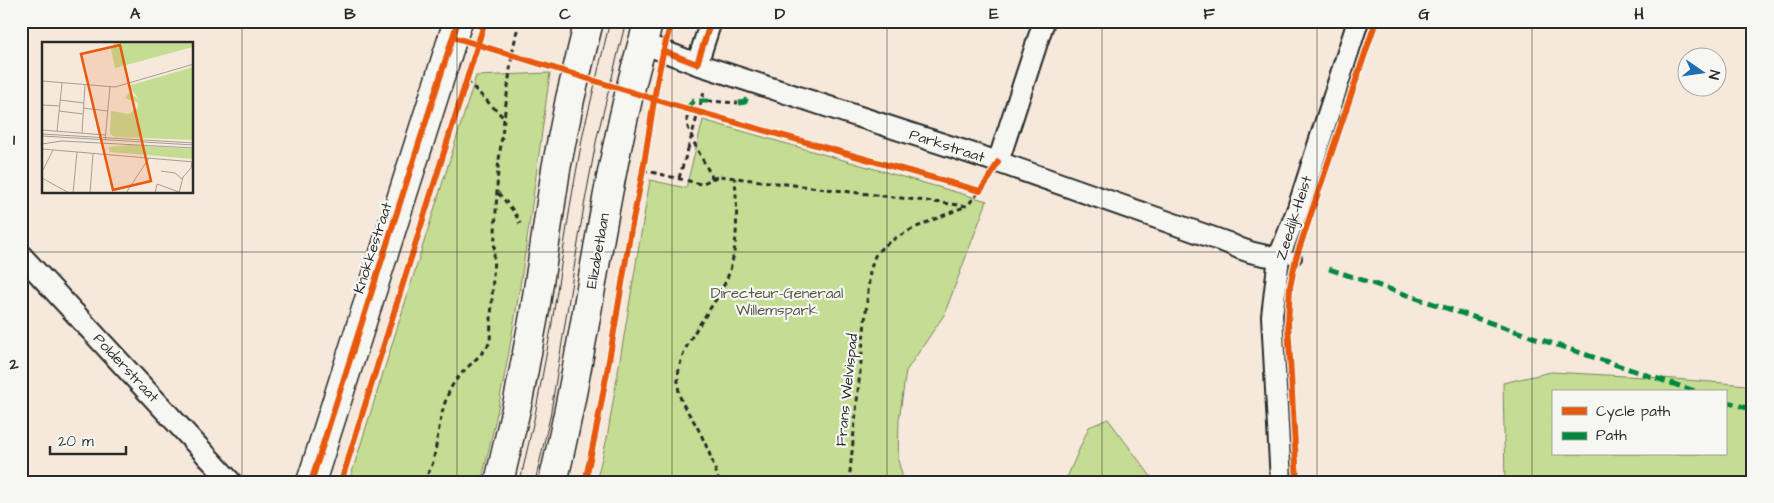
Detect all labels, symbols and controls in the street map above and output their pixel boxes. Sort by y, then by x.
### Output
text: A [130,3,141,25]
text: B [344,3,356,25]
text: C [559,3,571,25]
text: D [775,3,786,25]
text: E [989,3,999,25]
text: F [1203,3,1215,25]
text: G [1418,3,1430,25]
text: H [1634,3,1644,25]
inset map [42,42,194,194]
north arrow [1676,48,1726,98]
text: N [1703,68,1724,81]
street label: Parkstraat [907,124,987,168]
text: 1 [13,129,16,151]
street label: Zeedijk-Heist [1270,173,1318,263]
street label: Knokkestraat [348,200,398,296]
street label: Elizabetlaan [581,211,615,290]
park label: Directeur-Generaal Willemspark [711,283,843,321]
street label: Polderstraat [88,329,164,407]
street label: Frans Welvispad [831,332,863,447]
text: 2 [8,353,19,375]
legend [1552,390,1726,456]
text: Cycle path [1596,401,1671,423]
scale bar [50,423,126,455]
text: Path [1596,425,1627,446]
text: 20 m [58,431,94,452]

